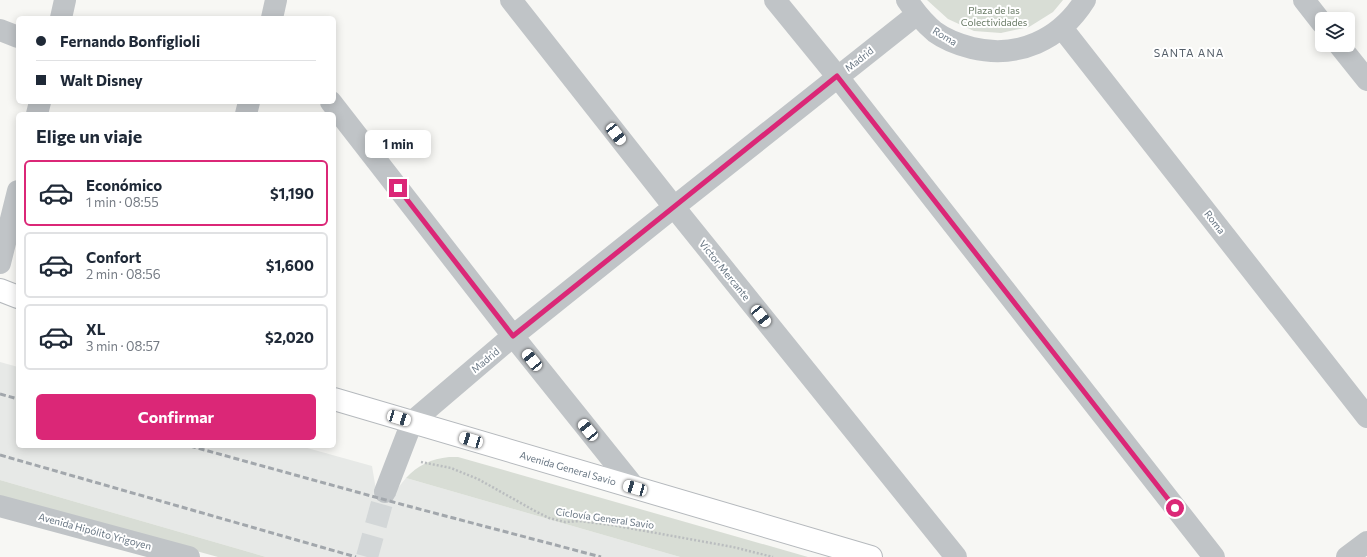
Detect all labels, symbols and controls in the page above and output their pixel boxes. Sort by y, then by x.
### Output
park label: Plaza de las Colectividades [961,4,1028,28]
map controls [1315,12,1355,52]
button: layers [1315,12,1355,52]
street label: Roma [931,24,959,48]
text: Fernando Bonfiglioli [60,32,200,50]
street label: Madrid [842,44,876,74]
district label: SANTA ANA [1154,46,1224,59]
text: Walt Disney [60,71,143,89]
car [604,121,628,147]
text: Elige un viaje [36,125,142,147]
callout: 1 min [365,130,431,158]
text: 1 min [383,136,413,152]
icon: car [38,175,74,211]
text: Económico [86,176,162,194]
route end [389,179,407,197]
text: $1,190 [270,184,314,202]
text: 1 min · 08:55 [86,194,159,210]
street label: Roma [1202,208,1228,236]
street label: Víctor Mercante [697,237,753,303]
icon: car [38,247,74,283]
text: Confort [86,248,141,266]
text: $1,600 [266,256,314,274]
text: 2 min · 08:56 [86,266,161,282]
car [749,303,773,329]
icon: car [38,319,74,355]
text: XL [86,320,105,338]
text: $2,020 [265,328,314,346]
text: 3 min · 08:57 [86,338,160,354]
street label: Madrid [469,345,502,375]
car [520,347,544,373]
button: Confirmar [36,394,316,440]
car [386,409,412,427]
car [576,417,600,443]
car [458,431,484,449]
street label: Avenida General Savio [518,448,618,488]
car [622,479,648,497]
route start [1166,499,1184,517]
street label: Ciclovía General Savio [555,505,655,531]
street label: Avenida Hipólito Yrigoyen [37,510,153,552]

